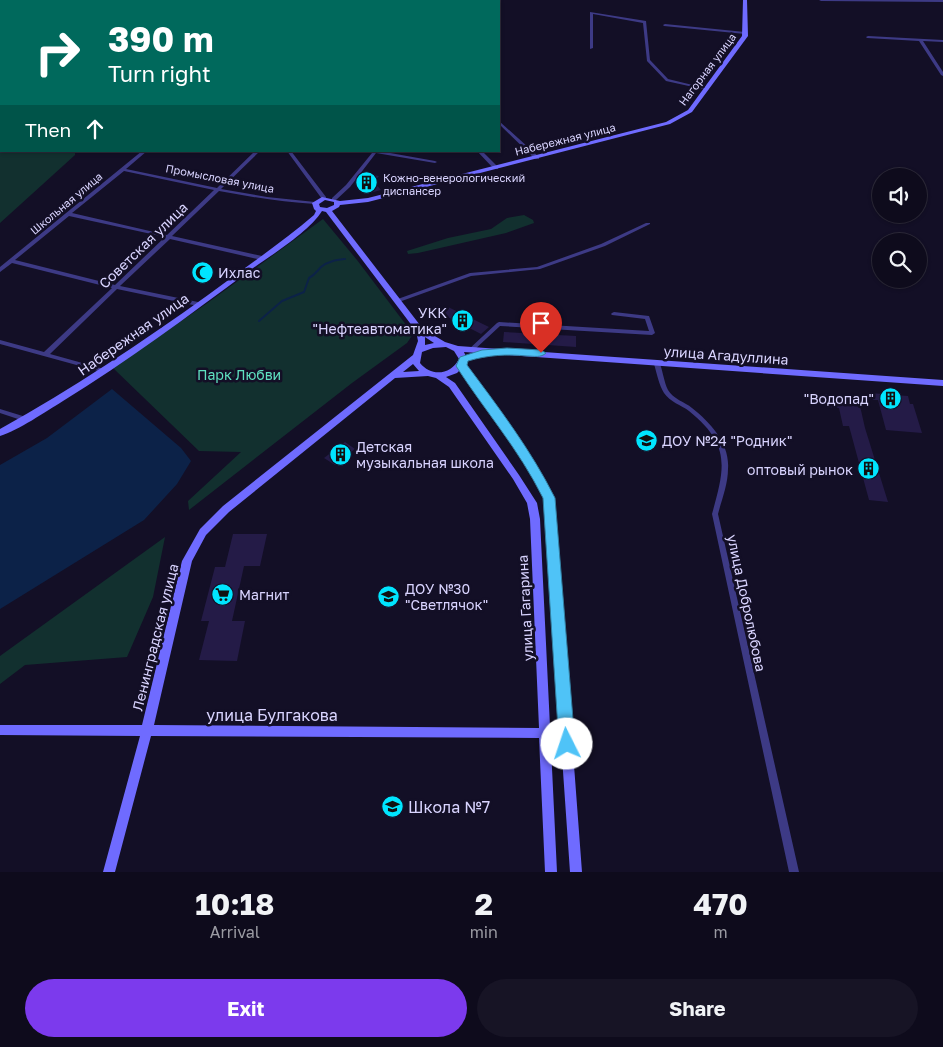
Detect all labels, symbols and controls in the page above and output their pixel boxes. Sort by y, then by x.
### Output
text: 390 m [108,18,214,60]
icon: right [25,20,90,85]
street label: Нагорная улица [676,30,738,108]
text: Turn right [108,60,211,87]
icon: ahead [81,115,109,143]
text: Then [25,118,71,141]
street label: Набережная улица [513,120,617,158]
street label: Промысловая улица [165,161,275,195]
map controls [872,168,927,288]
button: sound [872,168,927,223]
street label: Школьная улица [27,169,105,237]
building icon: Кожно-венерологический диспансер [355,171,379,195]
place label: Кожно-венерологический диспансер [383,171,525,197]
street label: Советская улица [95,198,191,292]
button: search [872,233,927,288]
mosque icon: Ихлас [190,260,214,284]
place label: Ихлас [218,264,261,281]
street label: Набережная улица [74,289,192,379]
pin [520,302,562,353]
place label: УКК "Нефтеавтоматика" [313,304,447,337]
building icon: УКК "Нефтеавтоматика" [451,308,475,332]
icon: arrive [527,309,555,337]
street label: улица Агадуллина [663,342,789,368]
park label: Парк Любви [197,366,281,383]
building icon: "Водопад" [878,386,902,410]
place label: "Водопад" [804,390,874,407]
school or university icon: ДОУ №24 "Родник" [634,428,658,452]
place label: ДОУ №24 "Родник" [662,432,792,449]
place label: Детская музыкальная школа [356,438,494,471]
building icon: Детская музыкальная школа [328,442,352,466]
building icon: оптовый рынок [857,457,881,481]
place label: оптовый рынок [747,461,853,478]
street label: улица Добролюбова [724,533,770,673]
street label: улица Гагарина [514,554,536,662]
street label: Ленинградская улица [128,562,182,712]
place label: ДОУ №30 "Светлячок" [405,580,488,613]
supermarket icon: Магнит [211,582,235,606]
school or university icon: ДОУ №30 "Светлячок" [377,584,401,608]
place label: Магнит [239,586,289,603]
street label: улица Булгакова [206,705,338,725]
position arrow [540,717,592,769]
school or university icon: Школа №7 [380,795,404,819]
place label: Школа №7 [408,797,490,817]
text: 10:18 [195,886,274,922]
text: 2 [475,886,493,922]
text: 470 [693,886,748,922]
text: Arrival [210,922,260,942]
text: min [470,922,498,942]
text: m [713,922,728,942]
button: Exit [25,979,467,1037]
button: Share [477,979,918,1037]

